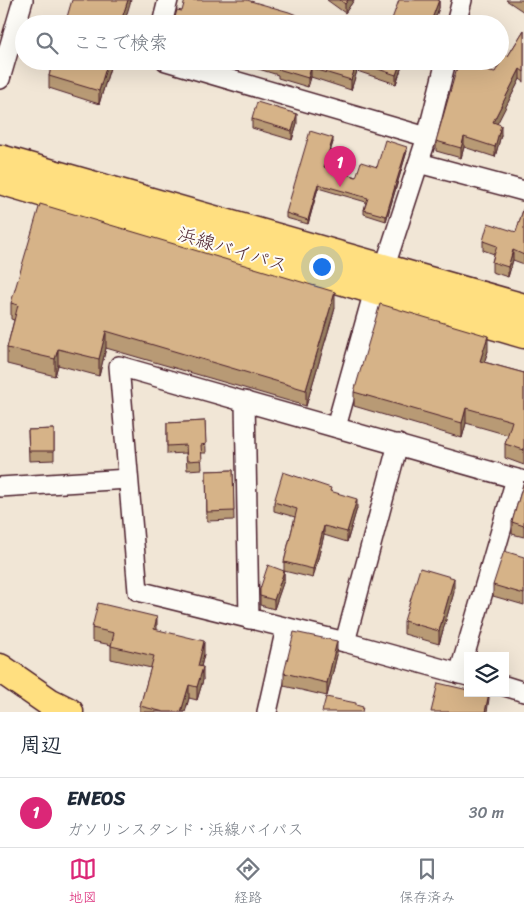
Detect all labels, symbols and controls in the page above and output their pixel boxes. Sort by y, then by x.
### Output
search box [15,15,509,70]
text: ここで検索 [73,26,168,59]
icon: search [33,29,61,57]
pin: 1 [324,146,356,187]
street label: 浜線バイパス [174,217,292,282]
your location [309,254,335,280]
map controls [464,652,509,697]
button: layers [464,652,509,697]
text: 周辺 [20,726,62,764]
text: ENEOS [67,782,126,815]
text: 1 [33,798,39,827]
text: 30 m [469,798,504,827]
text: ガソリンスタンド · 浜線バイパス [67,815,304,844]
tab: 地図 [69,855,97,910]
tab: 経路 [234,855,262,910]
tab: 保存済み [399,855,455,910]

